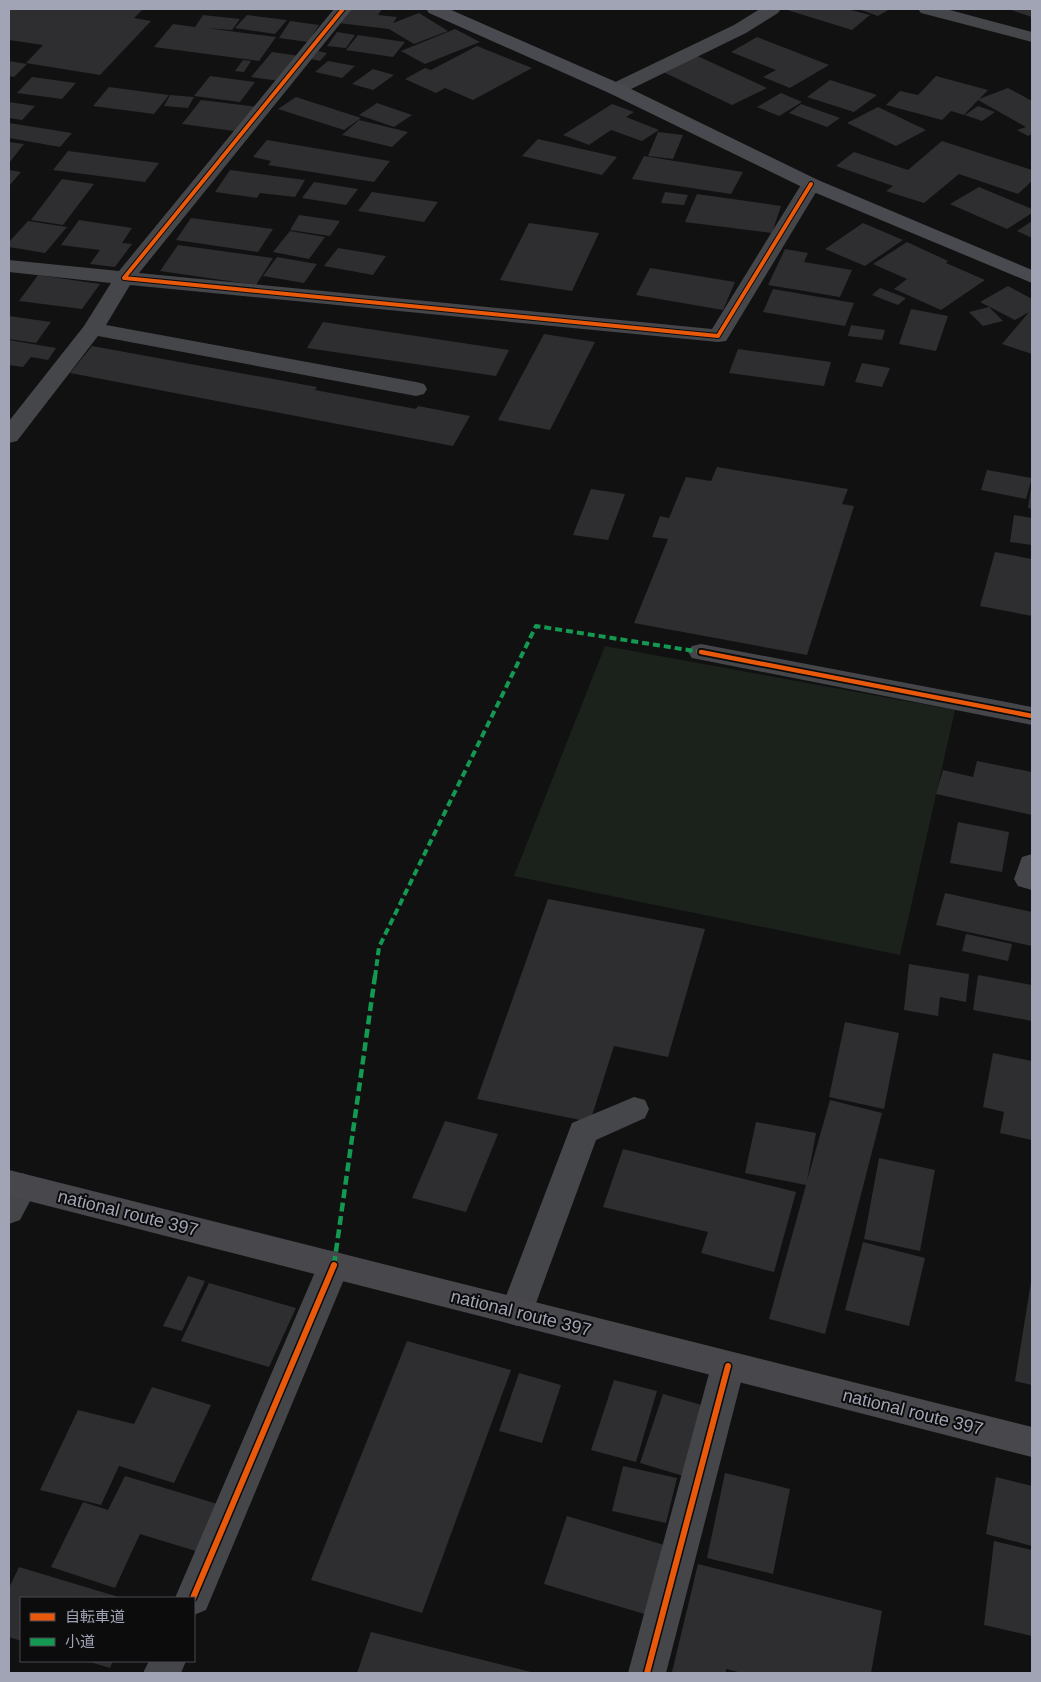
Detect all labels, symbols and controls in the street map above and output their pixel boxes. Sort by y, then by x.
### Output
street label: national route 397 [56,1186,200,1240]
street label: national route 397 [449,1286,593,1340]
street label: national route 397 [841,1385,985,1439]
legend [20,1597,195,1662]
text: 自転車道 [65,1608,125,1625]
text: 小道 [65,1633,95,1650]

